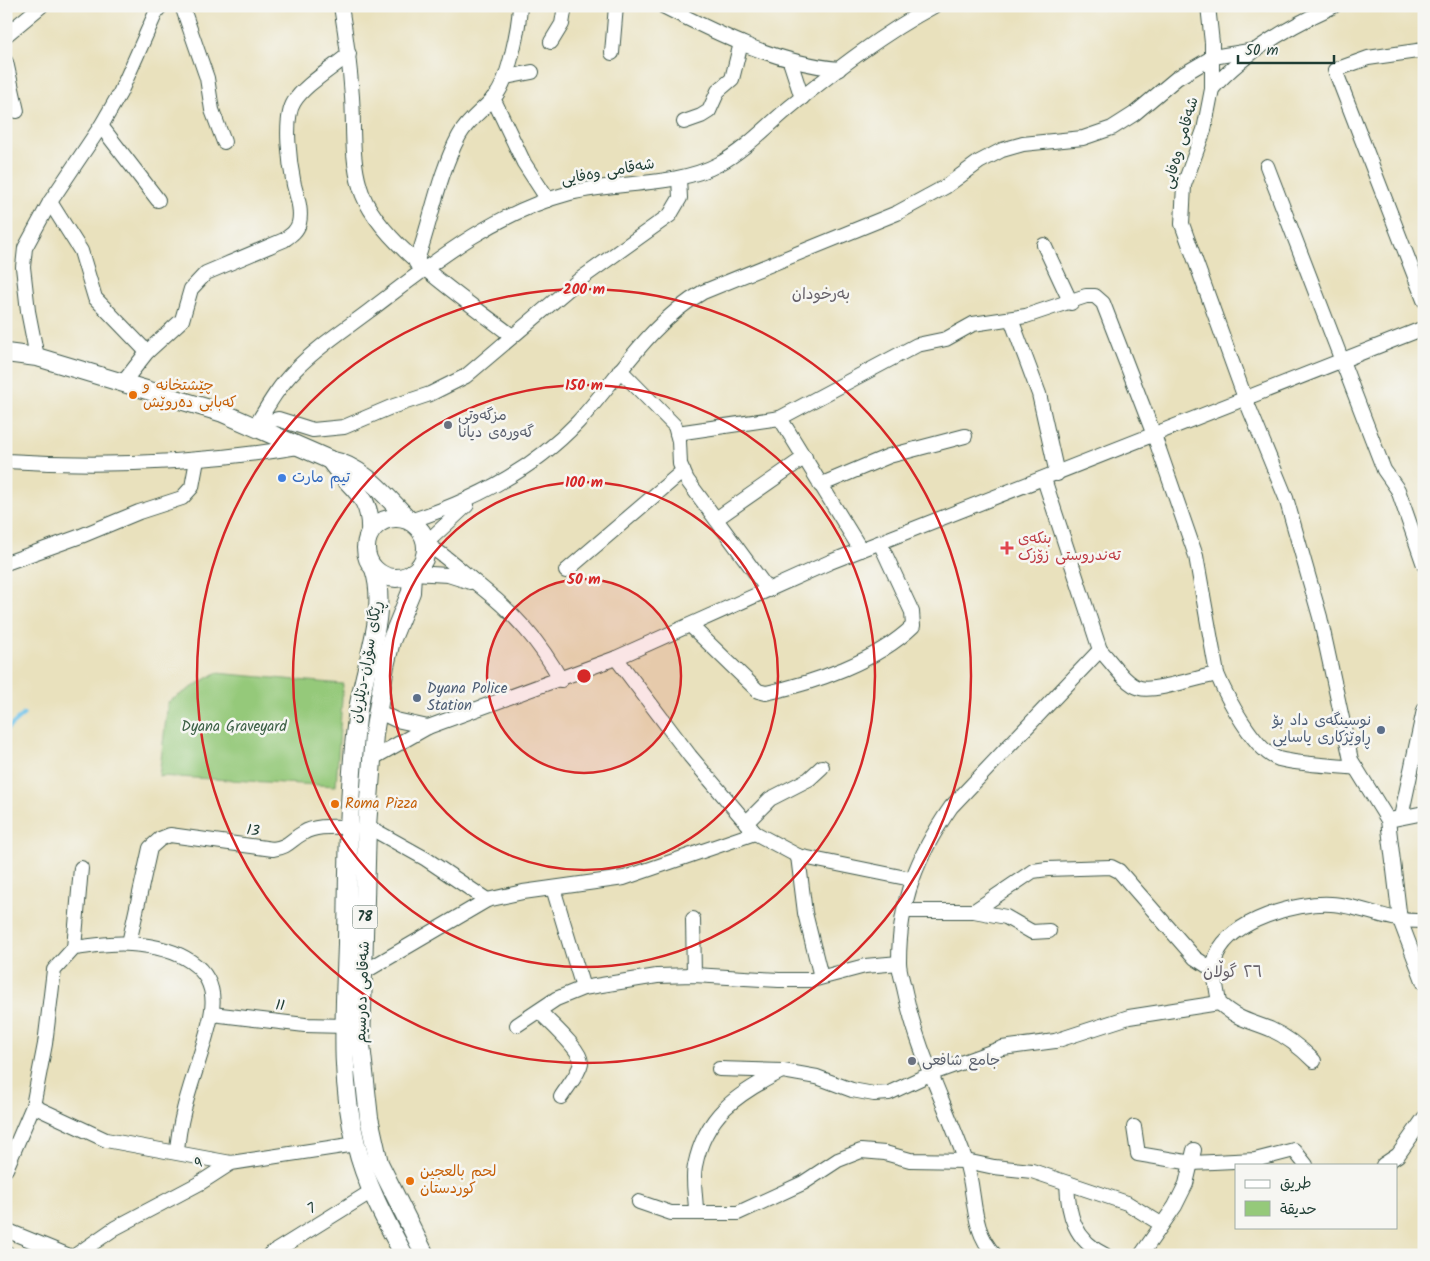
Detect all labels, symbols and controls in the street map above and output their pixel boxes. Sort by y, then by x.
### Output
scale bar [1238,32,1334,64]
text: 50 m [1245,39,1279,63]
street label: شەقامی وەفایی [1156,94,1206,192]
street label: شەقامی وەفایی [559,152,657,192]
text: 200 m [563,278,605,302]
district label: بەرخودان [792,282,850,307]
place label: چێشتخانە و کەبابی دەروێش [142,374,237,415]
text: 150 m [565,374,603,398]
marker: چێشتخانە و کەبابی دەروێش [127,389,139,401]
place label: مزگەوتی گەورەی دیانا [458,404,534,445]
marker: مزگەوتی گەورەی دیانا [442,419,454,431]
place label: تیم مارت [292,466,351,490]
text: 100 m [565,471,603,495]
marker: تیم مارت [276,472,288,484]
place label: بنکەی تەندروستی زۆزک [1018,527,1122,568]
marker: بنکەی تەندروستی زۆزک [1000,541,1014,555]
text: 50 m [566,568,601,592]
street label: ڕێگای سۆران-دێلزیان [344,599,390,725]
centre of rings [575,667,593,685]
place label: Dyana Police Station [427,677,508,718]
marker: Dyana Police Station [411,692,423,704]
place label: نوسینگەی داد بۆ ڕاوێژكاری یاسایی [1272,709,1371,750]
park label: Dyana Graveyard [181,715,287,739]
marker: نوسینگەی داد بۆ ڕاوێژكاری یاسایی [1375,724,1387,736]
place label: Roma Pizza [345,792,418,816]
marker: Roma Pizza [329,798,341,810]
street label: 13 [245,818,261,844]
road number: 78 [352,906,378,929]
street label: شەقامی دەرسیم [349,940,377,1044]
district label: ٢٦ گوڵان [1203,960,1263,985]
street label: 11 [274,994,286,1018]
place label: جامع شافعی [922,1049,1000,1073]
marker: جامع شافعی [906,1055,918,1067]
street label: 9 [189,1152,209,1176]
place label: لحم بالعجین کوردستان [420,1160,496,1201]
legend [1235,1164,1398,1228]
text: طريق [1280,1172,1312,1196]
marker: لحم بالعجین کوردستان [404,1175,416,1187]
street label: 7 [303,1196,322,1221]
text: حديقة [1280,1198,1317,1222]

